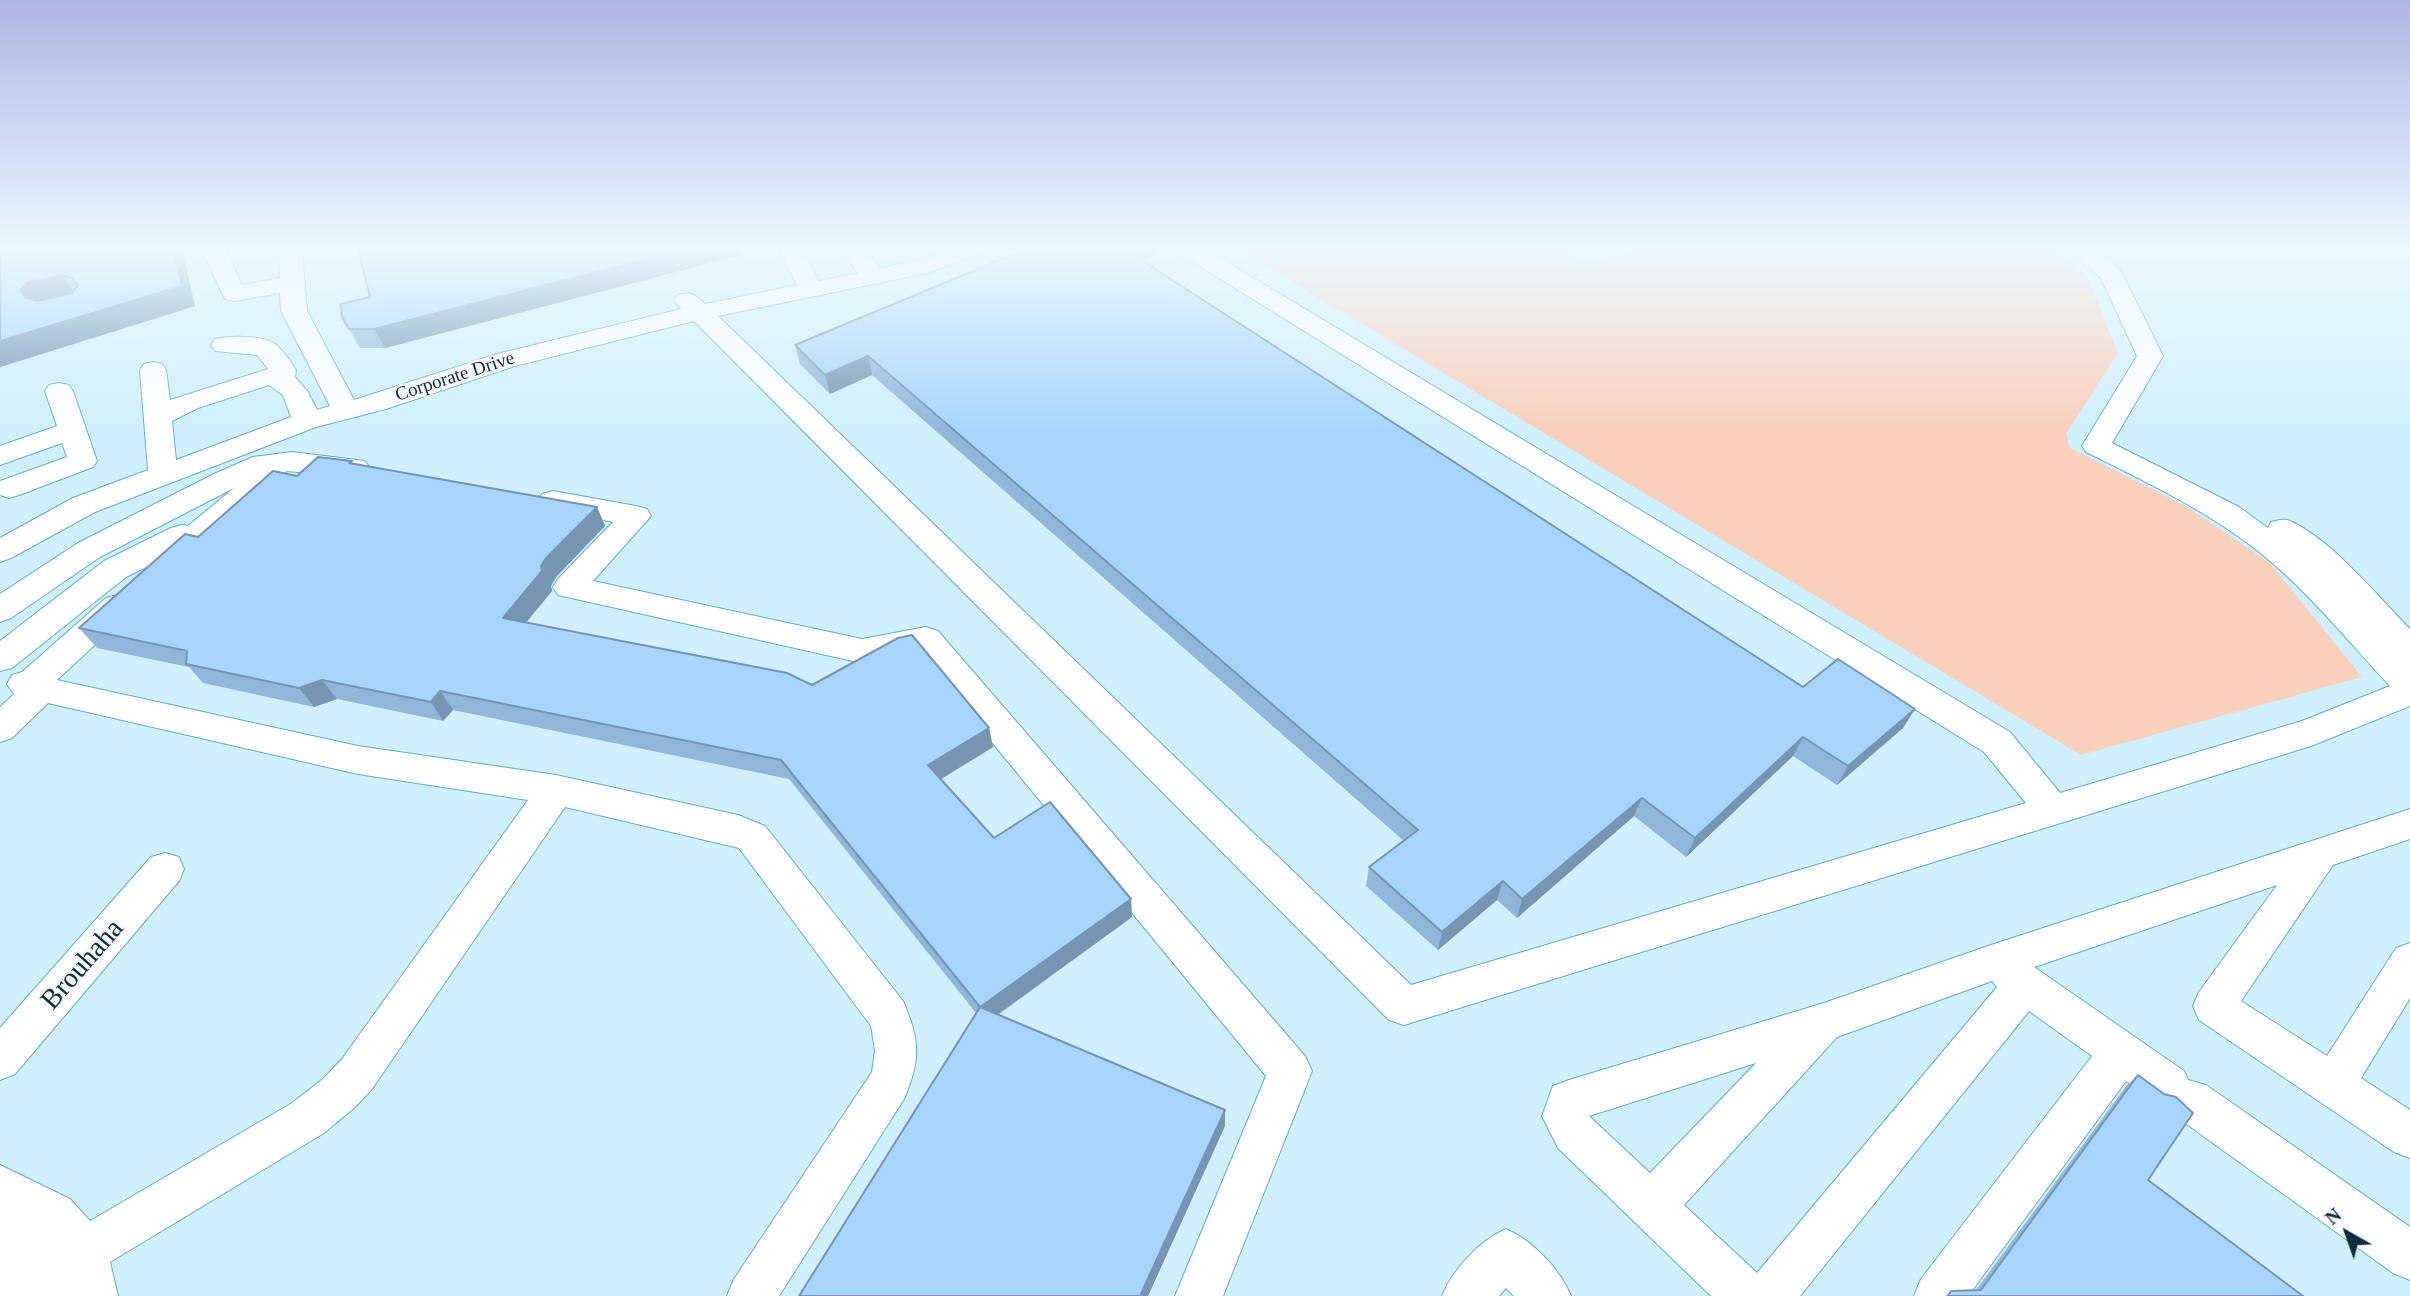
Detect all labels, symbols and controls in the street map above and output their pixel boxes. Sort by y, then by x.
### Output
street label: Corporate Drive [393,347,517,407]
street label: Brouhaha [35,913,131,1017]
north arrow [2312,1198,2382,1268]
text: N [2321,1204,2345,1229]

